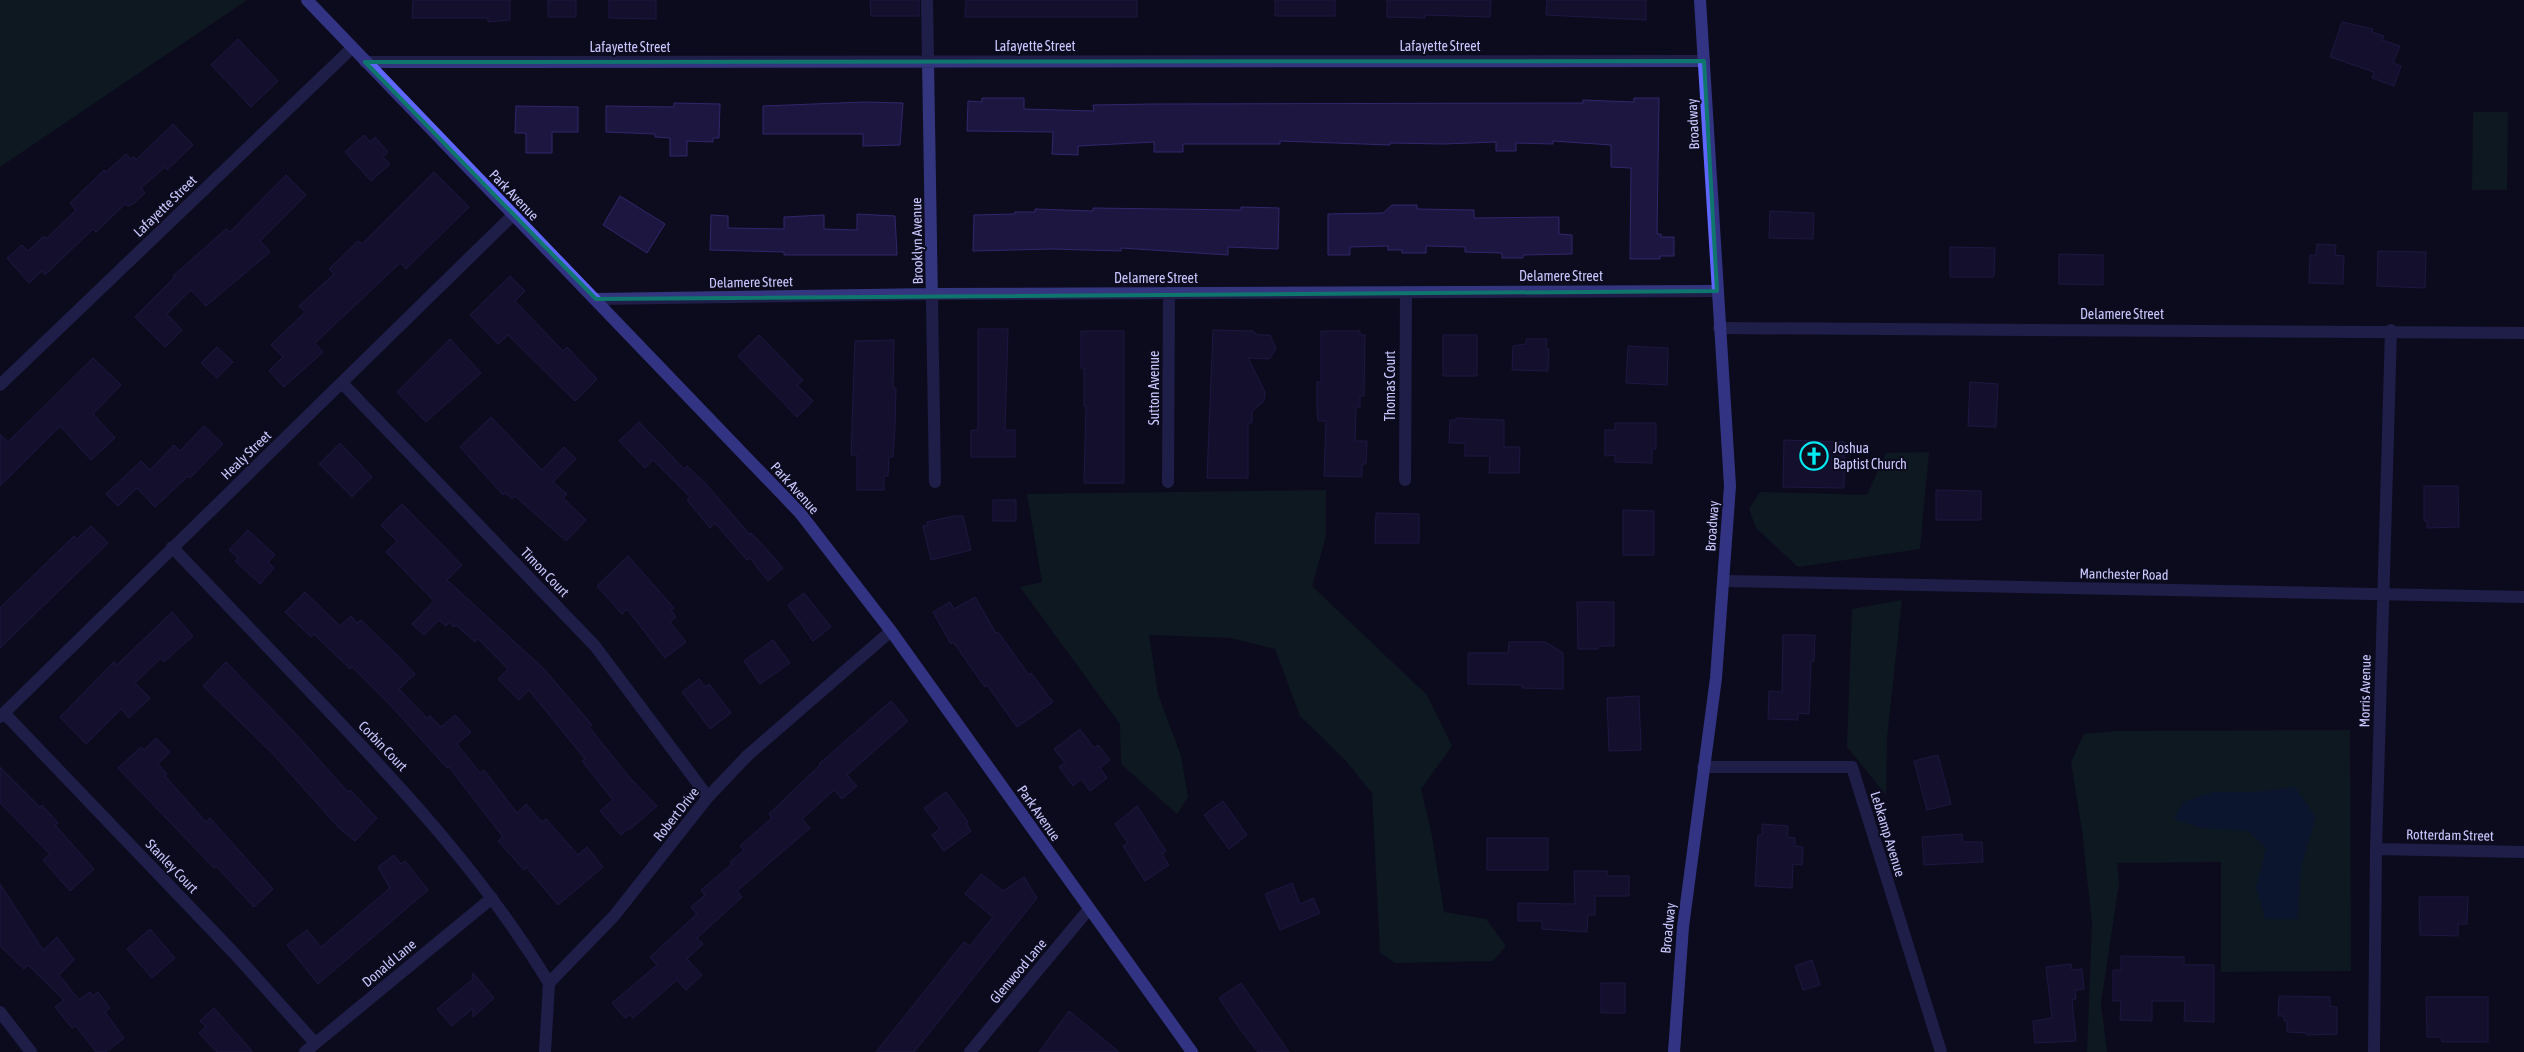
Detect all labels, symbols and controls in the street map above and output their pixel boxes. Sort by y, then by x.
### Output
street label: Lafayette Street [994,38,1076,54]
street label: Lafayette Street [1399,38,1481,54]
street label: Lafayette Street [589,39,671,55]
street label: Broadway [1684,98,1702,150]
street label: Park Avenue [486,166,542,224]
street label: Lafayette Street [130,172,200,240]
street label: Brooklyn Avenue [908,197,926,285]
street label: Delamere Street [1519,268,1603,284]
street label: Delamere Street [1114,270,1198,286]
street label: Delamere Street [709,273,793,291]
street label: Delamere Street [2080,306,2164,322]
street label: Sutton Avenue [1146,351,1162,425]
street label: Thomas Court [1382,351,1398,421]
street label: Healy Street [218,427,274,483]
place label: Joshua Baptist Church [1833,440,1907,472]
church icon: Joshua Baptist Church [1799,441,1829,471]
street label: Park Avenue [768,459,822,517]
street label: Broadway [1702,500,1722,552]
street label: Timon Court [518,544,572,600]
street label: Manchester Road [2079,565,2169,583]
street label: Morris Avenue [2356,654,2374,728]
street label: Corbin Court [355,718,411,774]
street label: Park Avenue [1014,782,1064,844]
street label: Robert Drive [650,784,702,844]
street label: Lebkamp Avenue [1867,789,1909,879]
street label: Rotterdam Street [2406,826,2494,844]
street label: Stanley Court [143,836,201,896]
street label: Broadway [1657,902,1679,954]
street label: Donald Lane [359,936,419,990]
street label: Glenwood Lane [986,936,1050,1006]

